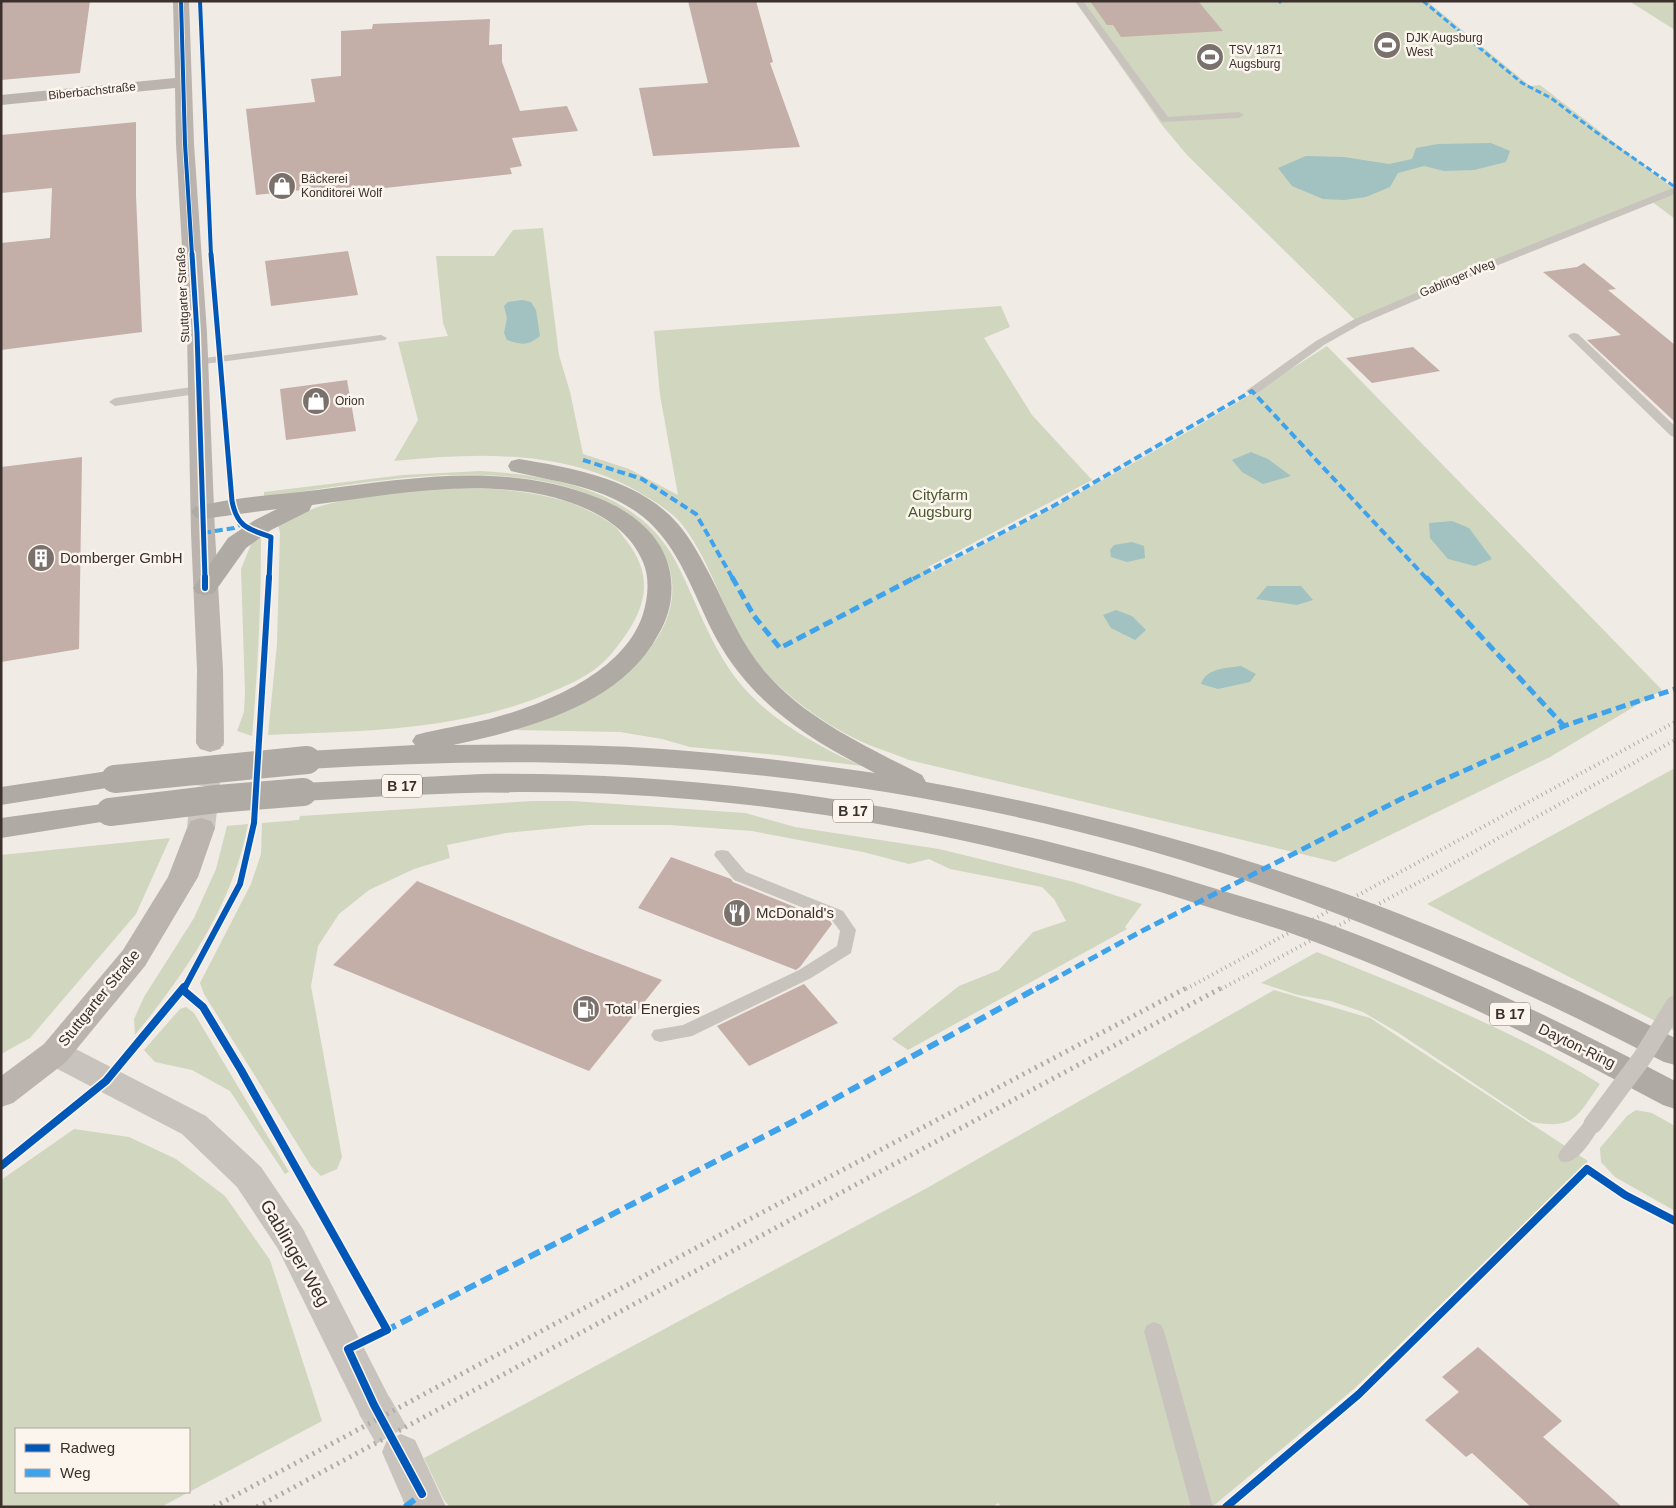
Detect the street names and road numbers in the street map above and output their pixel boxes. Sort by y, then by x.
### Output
street label: Biberbachstraße [47,79,137,103]
street label: Stuttgarter Straße [173,247,192,343]
street label: Gablinger Weg [1418,256,1496,300]
road number: B 17 [382,774,422,798]
road number: B 17 [833,799,873,822]
street label: Stuttgarter Straße [54,946,143,1049]
road number: B 17 [1490,1002,1530,1026]
street label: Dayton-Ring [1536,1020,1618,1071]
street label: Gablinger Weg [256,1196,334,1310]

